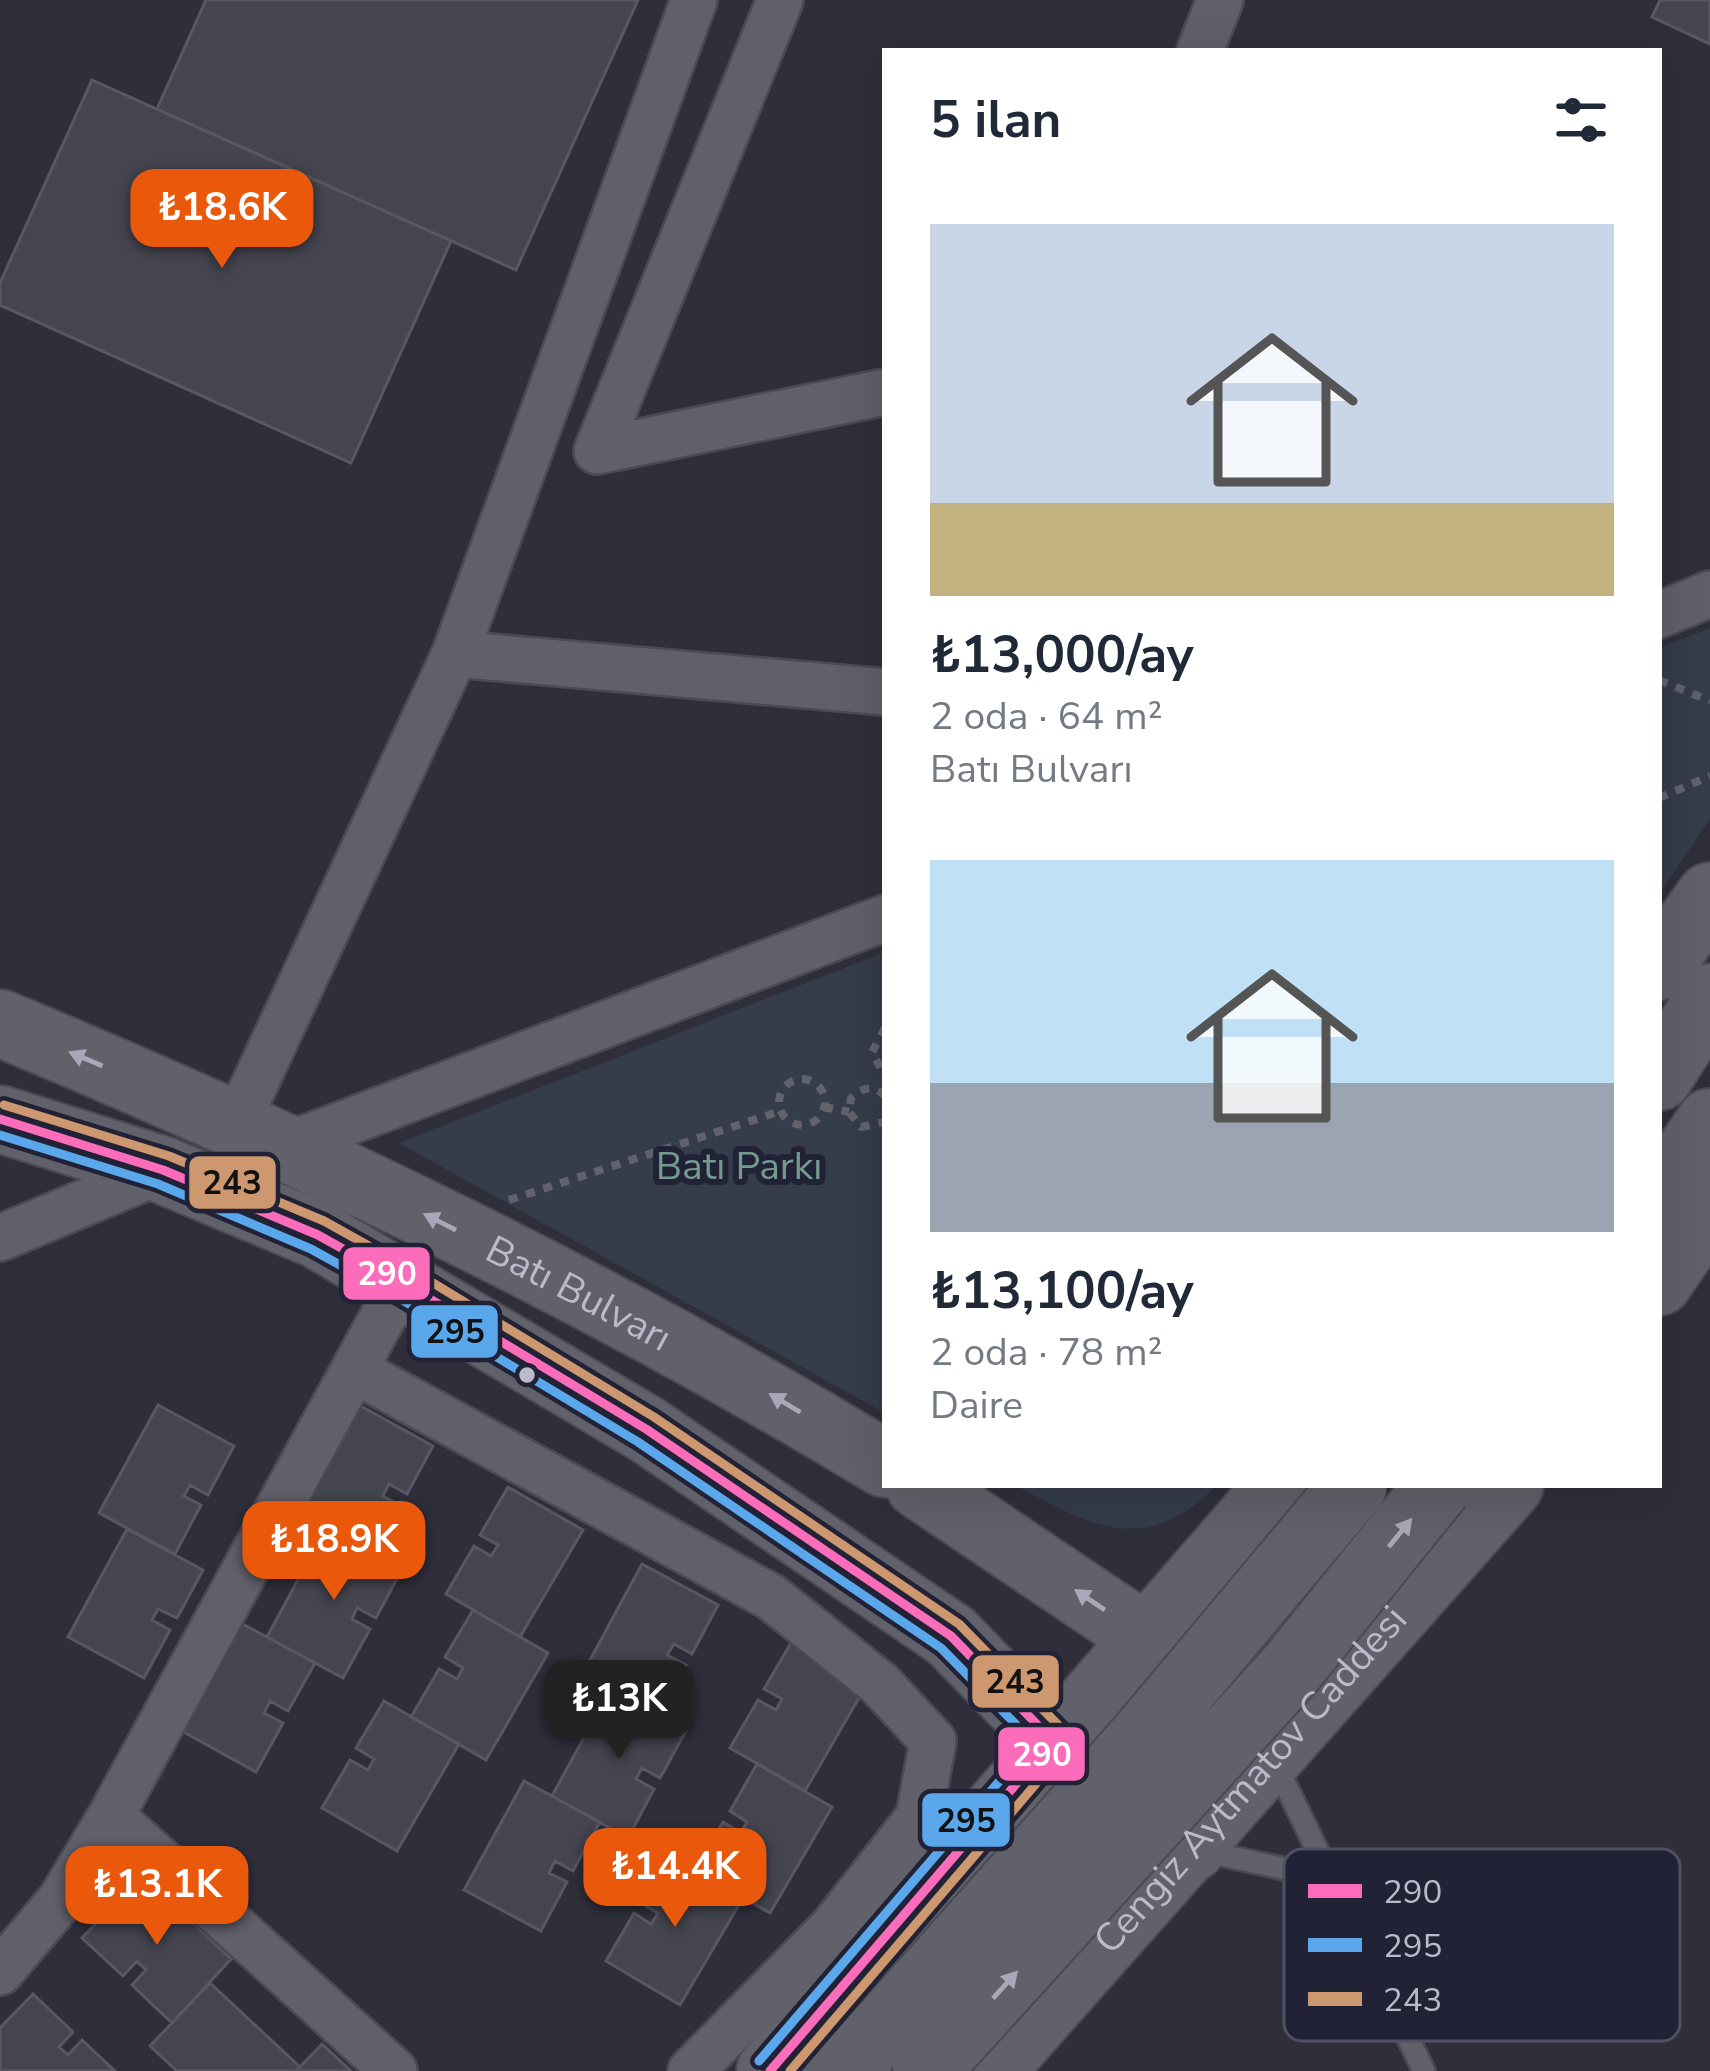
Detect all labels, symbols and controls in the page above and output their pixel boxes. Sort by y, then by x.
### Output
text: 5 ilan [930,85,1061,155]
icon: filters [1548,87,1614,153]
pin: ₺18.6K [124,169,320,271]
text: ₺18.6K [157,181,287,234]
icon: home [1164,302,1380,518]
text: ₺13,000/ay [930,620,1194,690]
text: 2 oda · 64 m² [930,690,1162,743]
text: Batı Bulvarı [930,743,1132,796]
icon: home [1164,938,1380,1154]
one-way arrow [68,1049,104,1068]
park label: Batı Parkı [656,1140,822,1193]
line badge: 243 [187,1154,278,1211]
text: 243 [202,1161,262,1206]
one-way arrow [423,1213,457,1233]
street label: Batı Bulvarı [477,1223,681,1364]
line badge: 290 [341,1245,432,1302]
text: 290 [357,1252,417,1297]
text: ₺13,100/ay [930,1256,1194,1326]
line badge: 295 [409,1303,500,1360]
text: 295 [425,1310,485,1355]
text: 2 oda · 78 m² [930,1326,1162,1379]
unlabelled marker [516,1364,538,1386]
text: Daire [930,1379,1023,1432]
one-way arrow [768,1393,802,1414]
pin: ₺18.9K [236,1501,432,1603]
text: ₺18.9K [269,1513,399,1566]
one-way arrow [1387,1518,1412,1549]
one-way arrow [1073,1589,1106,1612]
street label: Cengiz Aytmatov Caddesi [1082,1595,1419,1966]
line badge: 243 [970,1653,1061,1710]
pin: ₺13K [548,1660,690,1762]
text: 243 [985,1660,1045,1705]
text: ₺13K [571,1672,667,1725]
line badge: 290 [996,1725,1087,1783]
text: 290 [1012,1733,1072,1778]
line badge: 295 [920,1791,1012,1849]
text: 295 [936,1799,996,1844]
pin: ₺14.4K [577,1828,773,1930]
text: ₺14.4K [610,1840,740,1893]
pin: ₺13.1K [59,1846,255,1948]
legend [1284,1849,1680,2041]
text: ₺13.1K [92,1858,222,1911]
text: 290 [1383,1870,1442,1915]
text: 295 [1383,1924,1442,1969]
one-way arrow [991,1970,1018,1999]
text: 243 [1383,1978,1442,2023]

